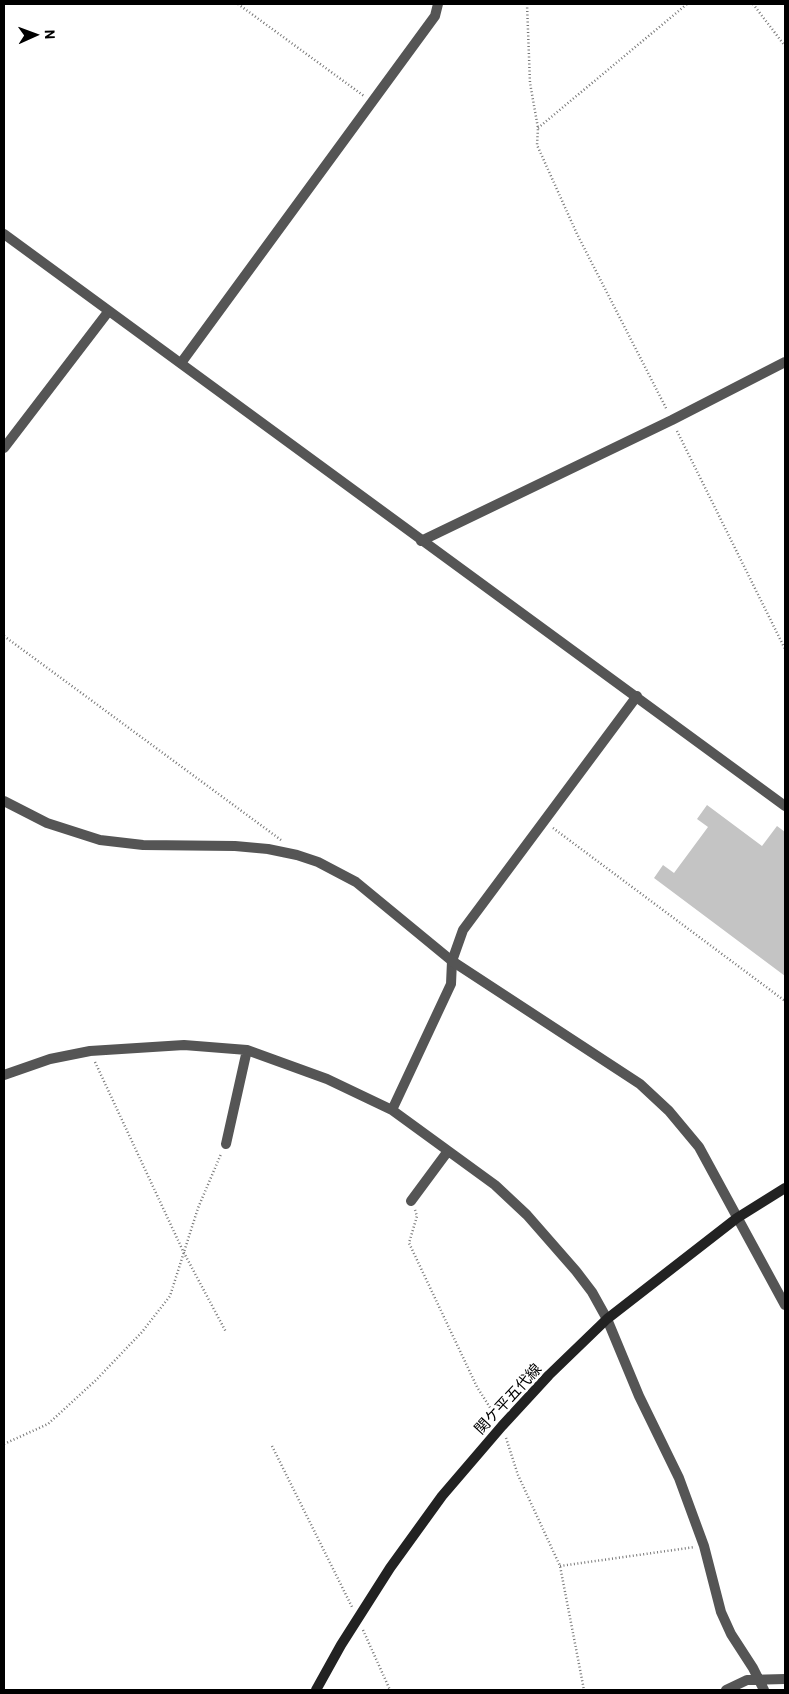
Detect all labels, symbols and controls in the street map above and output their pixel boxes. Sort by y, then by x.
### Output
north arrow [10,10,60,60]
text: N [42,30,59,39]
street label: 関ケ平五代線 [471,1360,545,1438]

